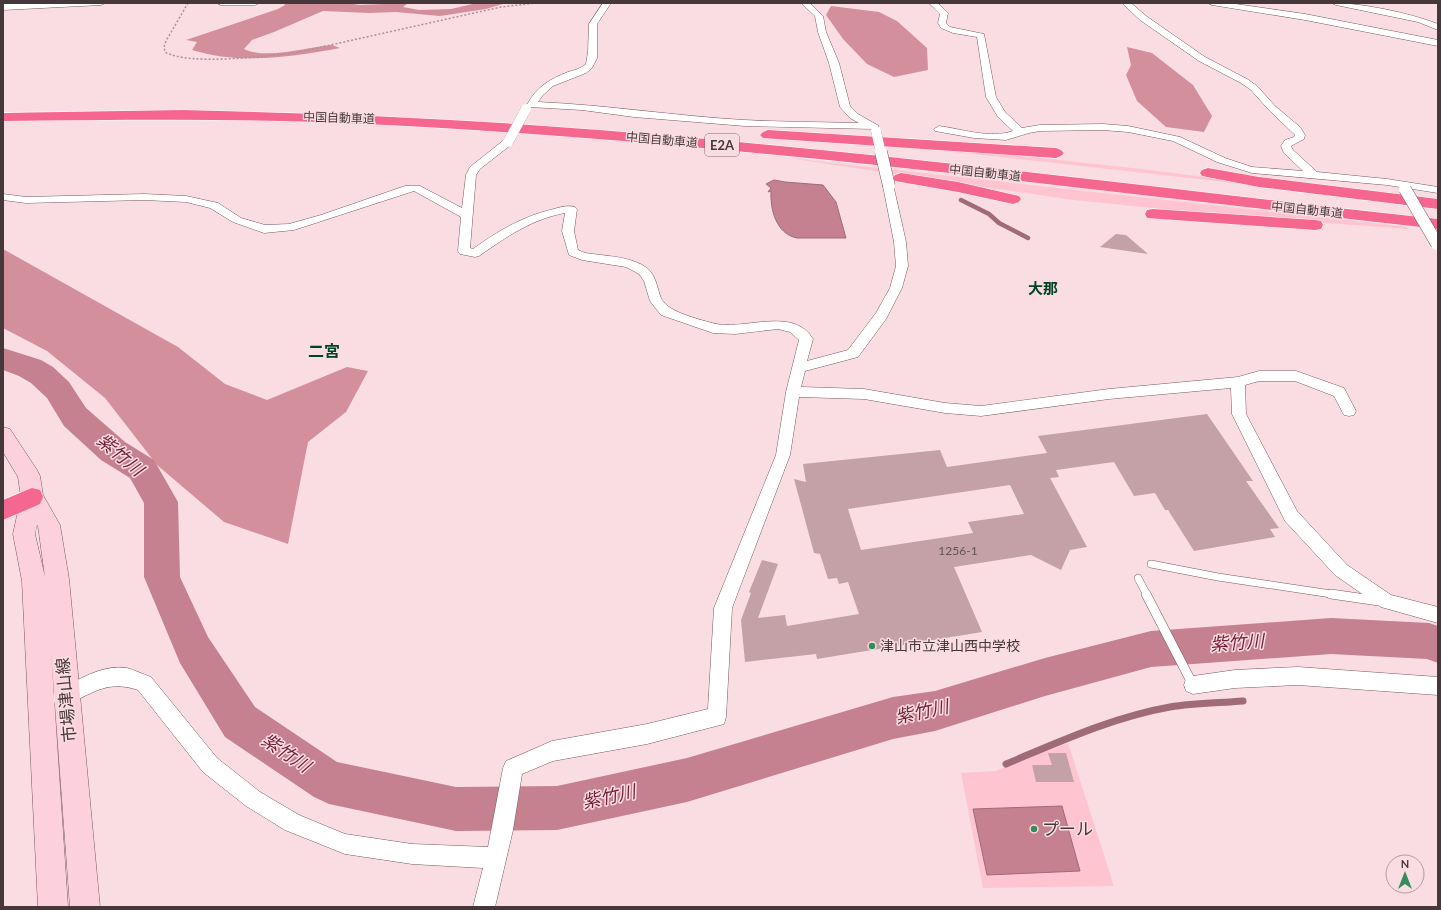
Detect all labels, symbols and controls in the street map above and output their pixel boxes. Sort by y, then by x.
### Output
street label: 中国自動車道 [303,109,375,126]
street label: 中国自動車道 [626,129,699,150]
road number: E2A [705,134,739,156]
street label: 中国自動車道 [948,161,1022,184]
street label: 中国自動車道 [1270,198,1344,221]
district label: 大那 [1028,279,1058,297]
district label: 二宮 [308,341,340,360]
water label: 紫竹川 [93,428,150,481]
house number: 1256-1 [938,543,978,558]
water label: 紫竹川 [1209,629,1267,655]
place label: 津山市立津山西中学校 [880,637,1020,654]
marker: 津山市立津山西中学校 [867,641,877,651]
street label: 市場津山線 [51,657,80,743]
water label: 紫竹川 [893,694,952,727]
water label: 紫竹川 [258,728,317,778]
water label: 紫竹川 [580,779,639,812]
place label: プール [1042,818,1093,839]
marker: プール [1029,824,1039,834]
north arrow [1385,854,1425,894]
text: N [1401,857,1409,870]

